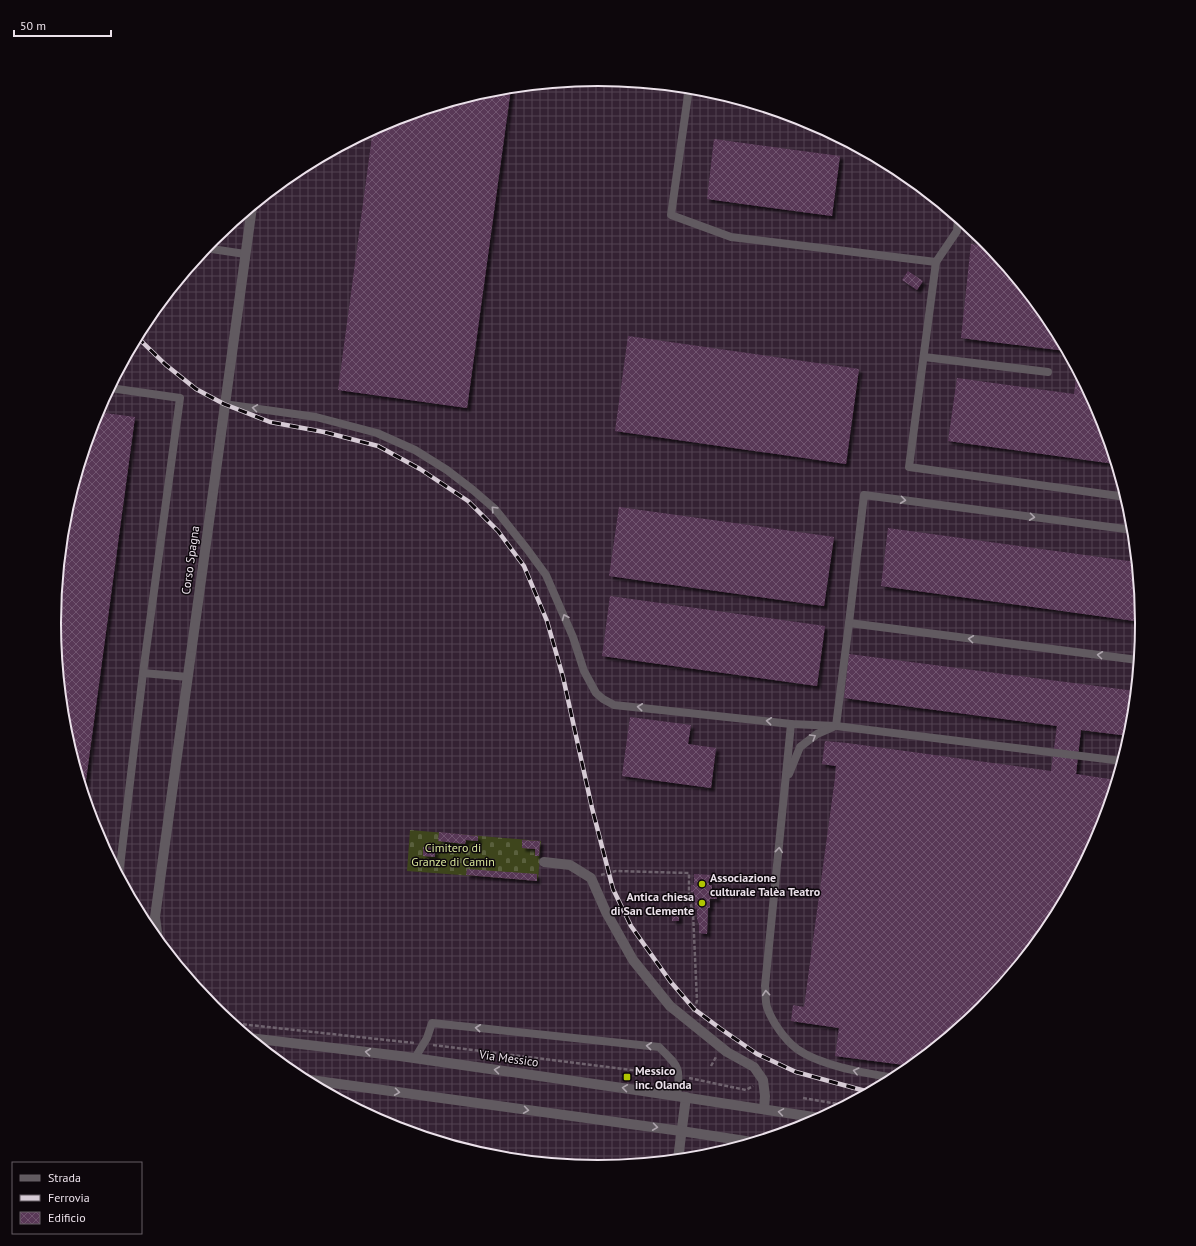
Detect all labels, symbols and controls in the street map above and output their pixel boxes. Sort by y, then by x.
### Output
scale bar [14,12,111,38]
text: 50 m [20,18,46,33]
one-way arrow [252,404,258,413]
one-way arrow [900,495,906,504]
one-way arrow [491,506,499,514]
one-way arrow [1028,512,1035,521]
street label: Corso Spagna [178,525,202,595]
one-way arrow [561,613,569,620]
one-way arrow [968,635,974,644]
one-way arrow [1097,651,1103,660]
one-way arrow [637,703,643,712]
one-way arrow [766,717,772,726]
one-way arrow [809,734,816,742]
park label: Cimitero di Granze di Camin [411,840,495,869]
one-way arrow [774,847,783,853]
place label: Associazione culturale Talèa Teatro [710,870,821,899]
marker: Associazione culturale Talèa Teatro [697,879,707,889]
place label: Antica chiesa di San Clemente [611,889,694,918]
marker: Antica chiesa di San Clemente [697,898,707,908]
one-way arrow [762,990,771,996]
one-way arrow [475,1024,481,1033]
one-way arrow [646,1042,652,1051]
street label: Via Messico [477,1046,540,1070]
one-way arrow [365,1048,371,1057]
place label: Messico inc. Olanda [635,1063,691,1092]
one-way arrow [494,1066,500,1075]
one-way arrow [853,1067,860,1075]
marker: Messico inc. Olanda [622,1072,632,1082]
one-way arrow [622,1084,628,1093]
one-way arrow [394,1087,400,1096]
one-way arrow [523,1105,529,1114]
one-way arrow [778,1108,785,1117]
one-way arrow [652,1122,658,1131]
legend [12,1162,142,1234]
text: Strada [48,1170,81,1185]
text: Ferrovia [48,1190,90,1205]
text: Edificio [48,1210,86,1225]

